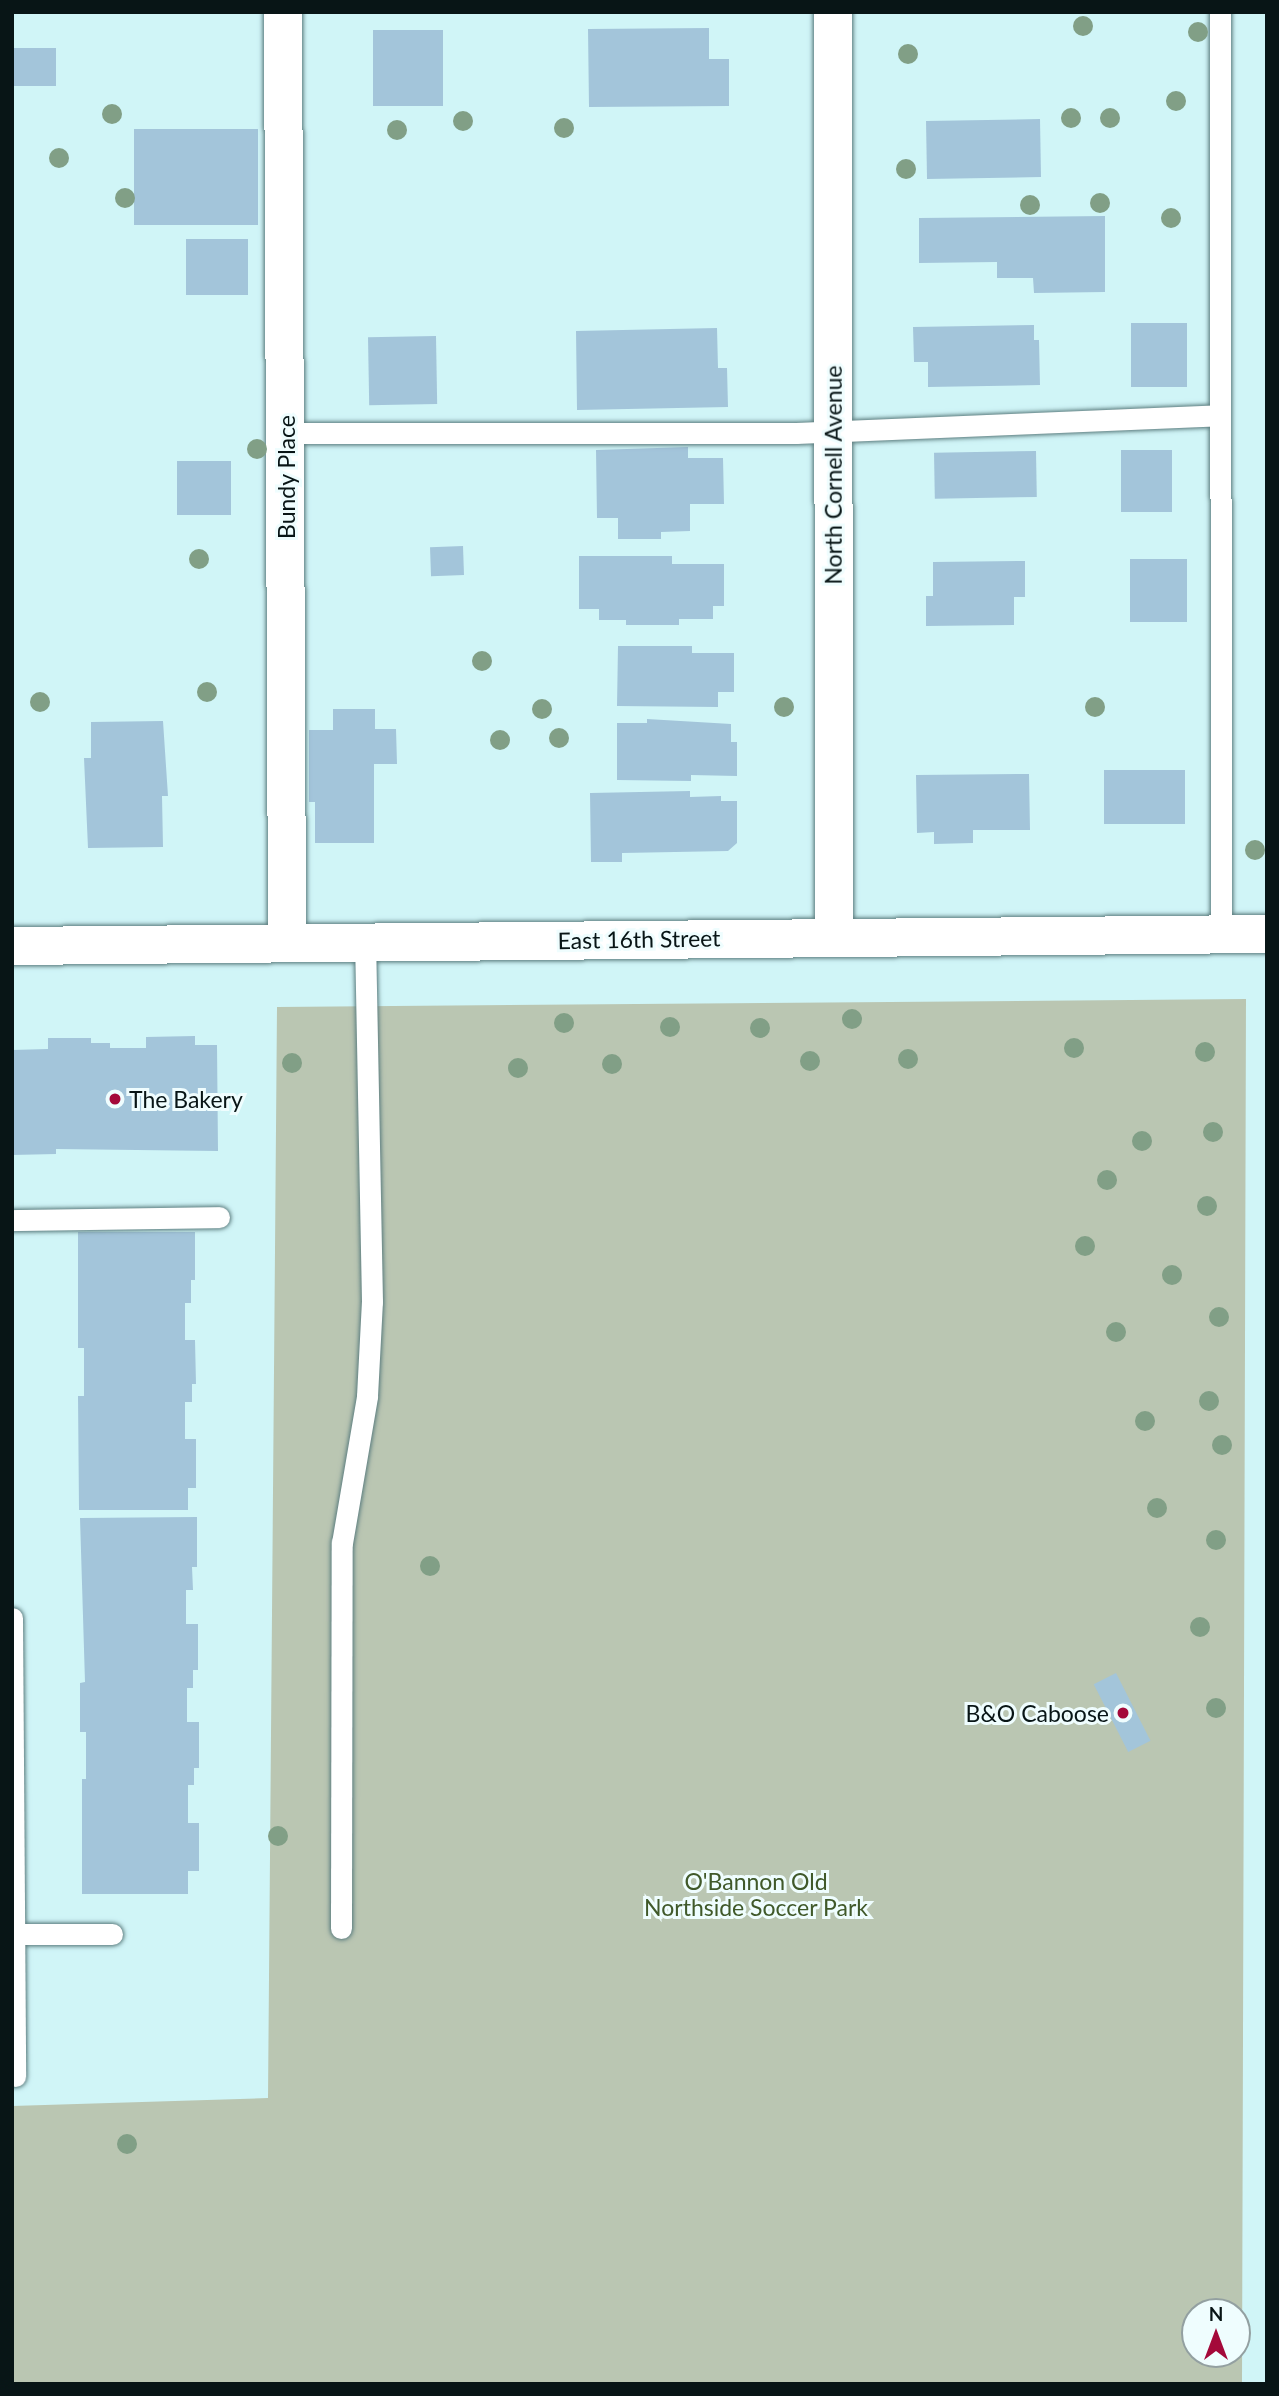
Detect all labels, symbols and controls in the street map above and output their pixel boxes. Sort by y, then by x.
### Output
street label: North Cornell Avenue [819,365,847,585]
street label: Bundy Place [272,415,300,539]
street label: East 16th Street [557,924,721,954]
place label: The Bakery [129,1085,243,1113]
marker: The Bakery [107,1091,123,1107]
place label: B&O Caboose [966,1699,1109,1727]
marker: B&O Caboose [1115,1705,1131,1721]
park label: O'Bannon Old Northside Soccer Park [644,1867,868,1921]
north arrow [1181,2298,1251,2368]
text: N [1209,2302,1223,2325]

